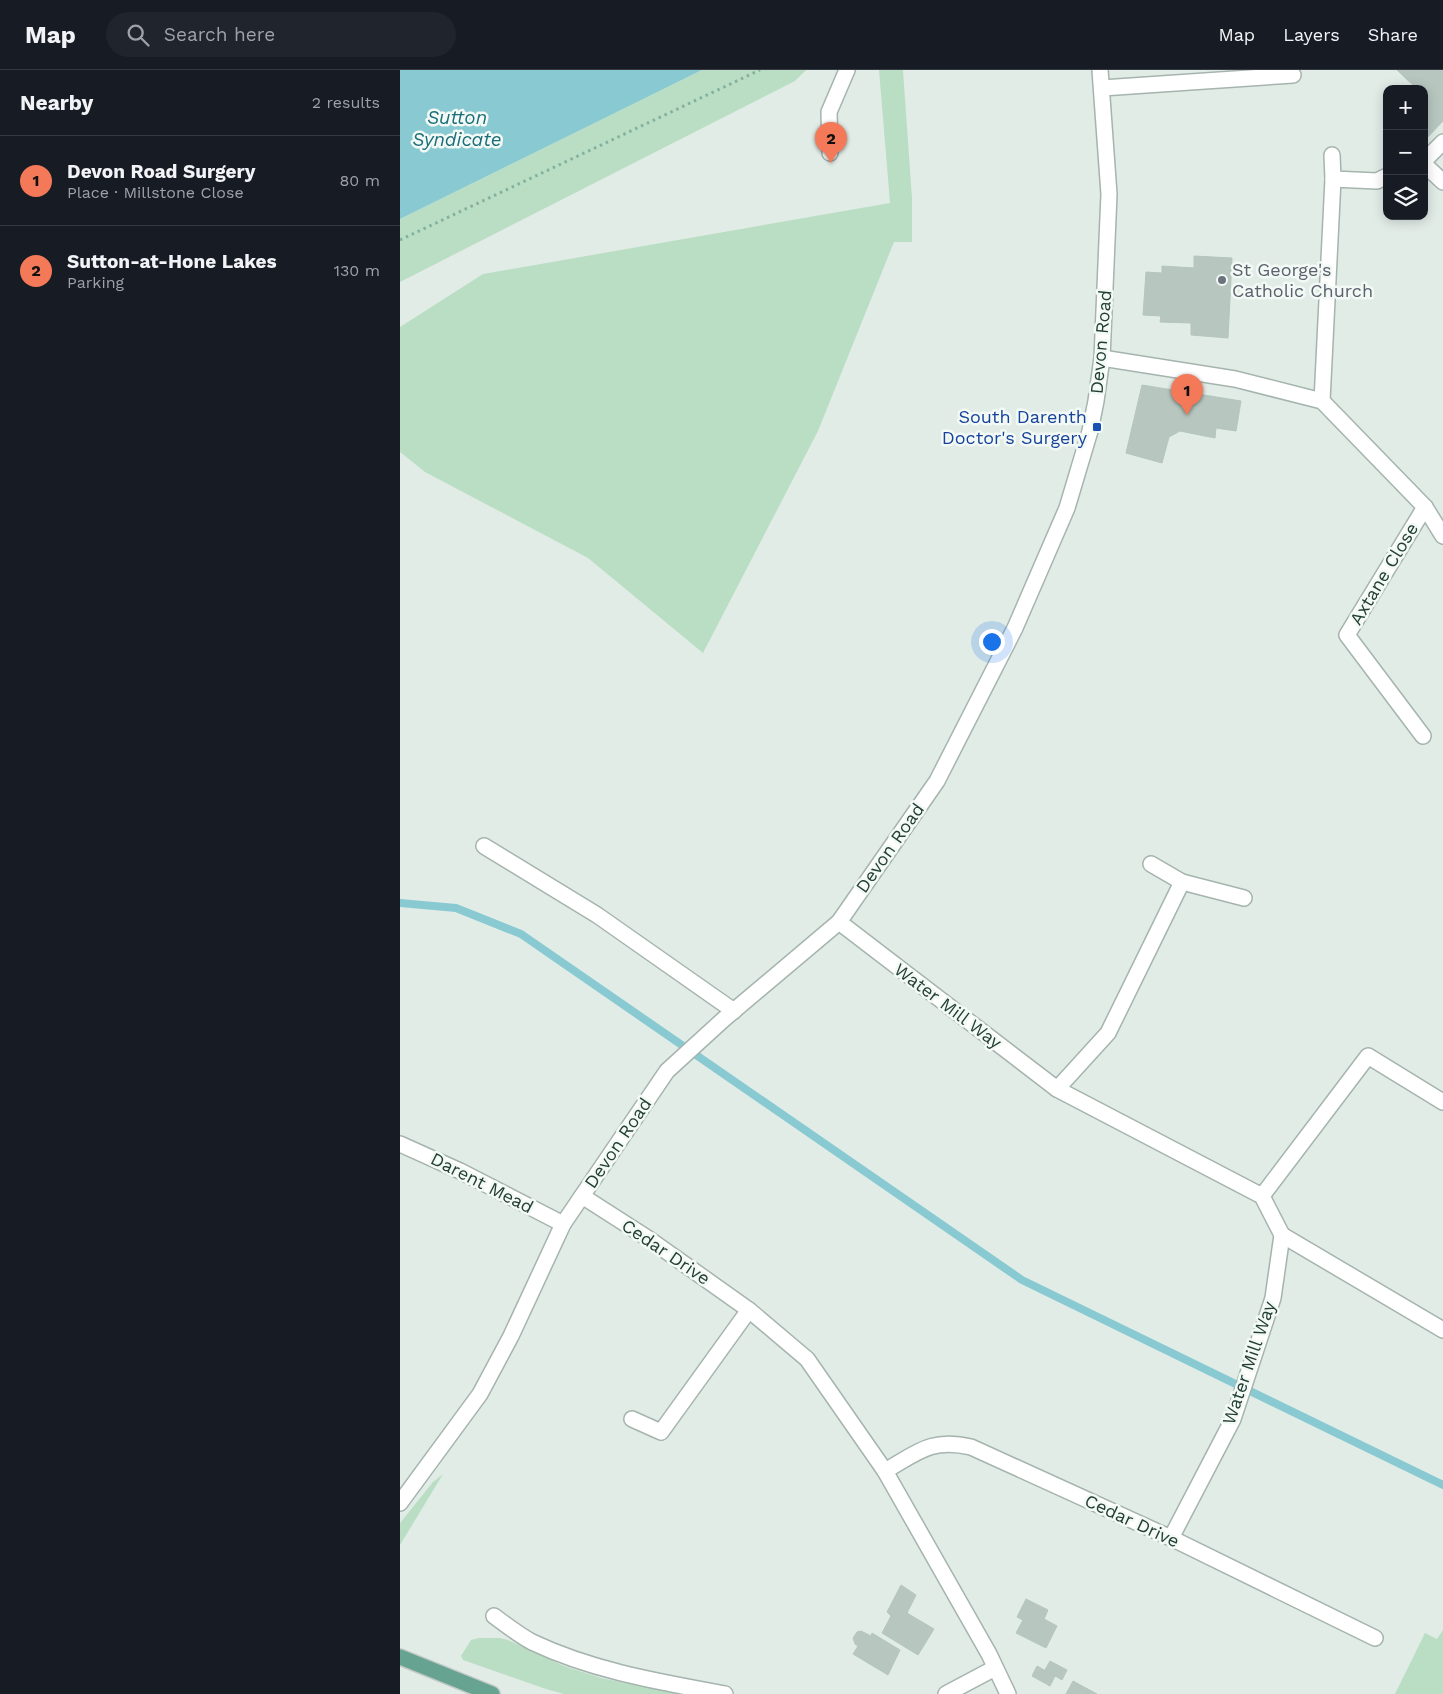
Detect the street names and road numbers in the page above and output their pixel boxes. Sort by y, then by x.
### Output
street label: Devon Road [1085,289,1116,395]
street label: Axtane Close [1345,519,1422,629]
street label: Devon Road [851,799,928,897]
street label: Water Mill Way [890,958,1007,1053]
street label: Devon Road [580,1094,656,1192]
street label: Darent Mead [427,1148,537,1217]
street label: Cedar Drive [618,1214,714,1289]
street label: Water Mill Way [1218,1298,1280,1427]
street label: Cedar Drive [1082,1489,1183,1552]

